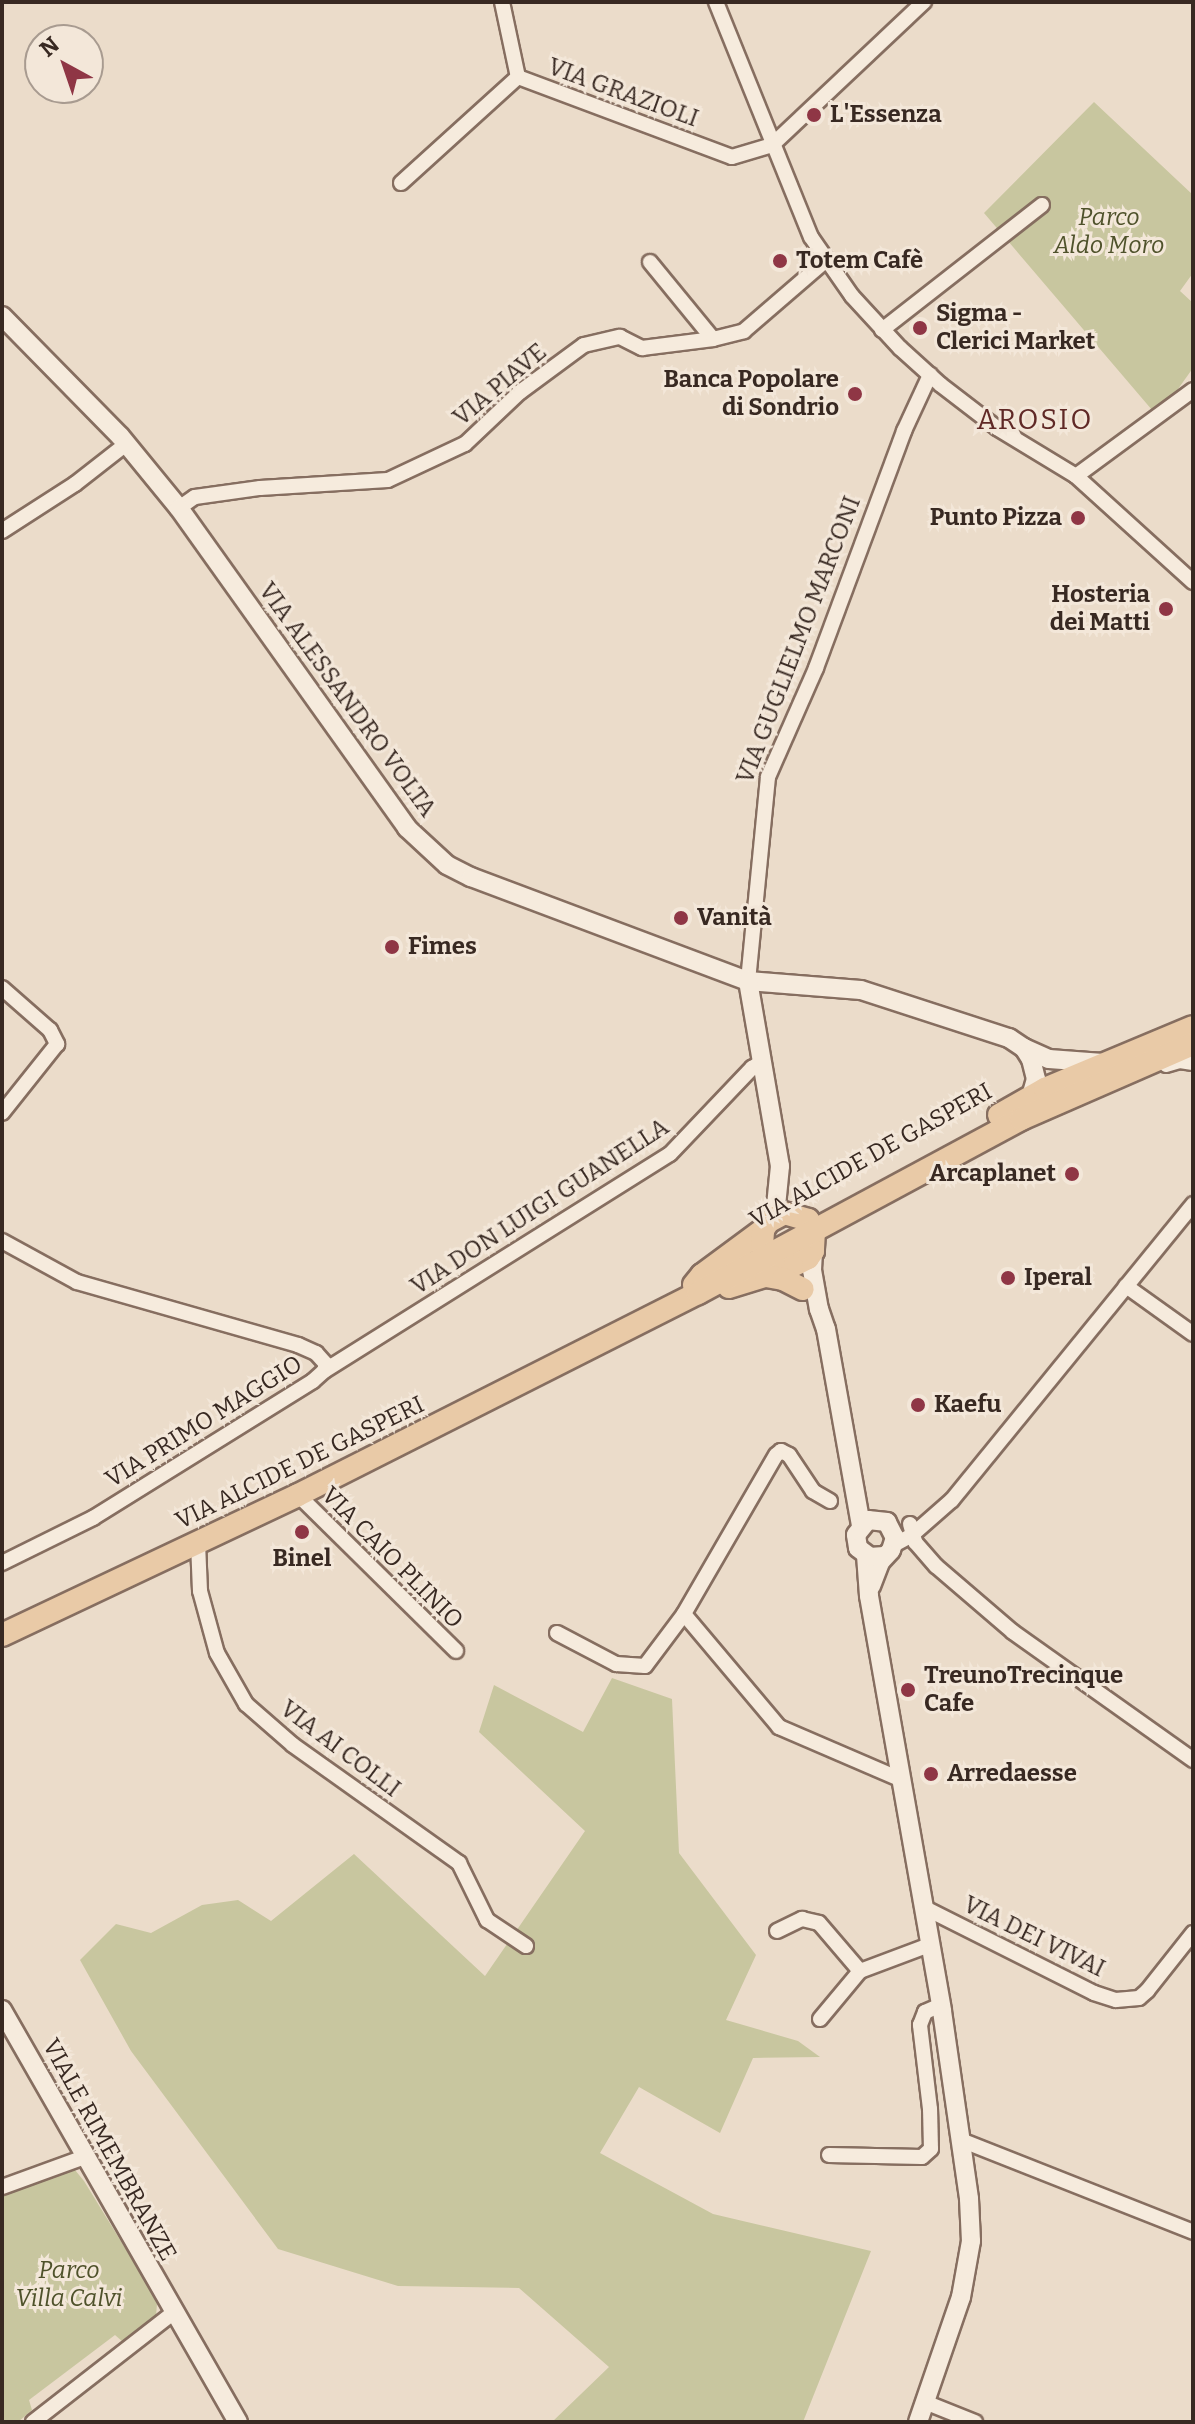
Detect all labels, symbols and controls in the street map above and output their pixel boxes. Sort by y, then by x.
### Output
north arrow [24,24,104,104]
text: N [34,31,65,63]
street label: VIA GRAZIOLI [544,52,702,134]
place label: L'Essenza [830,101,942,129]
marker: L'Essenza [805,106,823,124]
park label: Parco Aldo Moro [1054,204,1164,260]
place label: Totem Cafè [796,247,923,275]
marker: Totem Cafè [771,252,789,270]
place label: Sigma - Clerici Market [936,300,1095,356]
marker: Sigma - Clerici Market [911,319,929,337]
street label: VIA PIAVE [448,338,552,432]
place label: Banca Popolare di Sondrio [664,366,839,422]
marker: Banca Popolare di Sondrio [846,385,864,403]
district label: AROSIO [977,403,1093,437]
street label: VIA GUGLIELMO MARCONI [731,492,867,788]
place label: Punto Pizza [930,504,1062,532]
marker: Punto Pizza [1069,509,1087,527]
street label: VIA ALESSANDRO VOLTA [252,577,442,823]
place label: Hosteria dei Matti [1050,581,1150,637]
marker: Hosteria dei Matti [1157,600,1175,618]
place label: Vanità [697,904,772,932]
marker: Vanità [672,909,690,927]
place label: Fimes [408,933,477,961]
marker: Fimes [383,938,401,956]
street label: VIA ALCIDE DE GASPERI [745,1077,997,1235]
street label: VIA DON LUIGI GUANELLA [406,1113,674,1301]
place label: Arcaplanet [929,1160,1056,1188]
marker: Arcaplanet [1063,1165,1081,1183]
place label: Iperal [1024,1264,1092,1292]
marker: Iperal [999,1269,1017,1287]
street label: VIA PRIMO MAGGIO [100,1350,308,1494]
street label: VIA ALCIDE DE GASPERI [171,1390,429,1536]
place label: Kaefu [934,1391,1002,1419]
marker: Kaefu [909,1396,927,1414]
street label: VIA CAIO PLINIO [315,1481,469,1635]
marker: Binel [293,1523,311,1541]
place label: Binel [273,1545,331,1573]
place label: TreunoTrecinque Cafe [924,1662,1123,1718]
marker: TreunoTrecinque Cafe [899,1681,917,1699]
street label: VIA AI COLLI [274,1695,406,1803]
place label: Arredaesse [947,1760,1077,1788]
marker: Arredaesse [922,1765,940,1783]
street label: VIA DEI VIVAI [958,1890,1110,1984]
street label: VIALE RIMEMBRANZE [36,2034,182,2266]
park label: Parco Villa Calvi [16,2257,122,2313]

